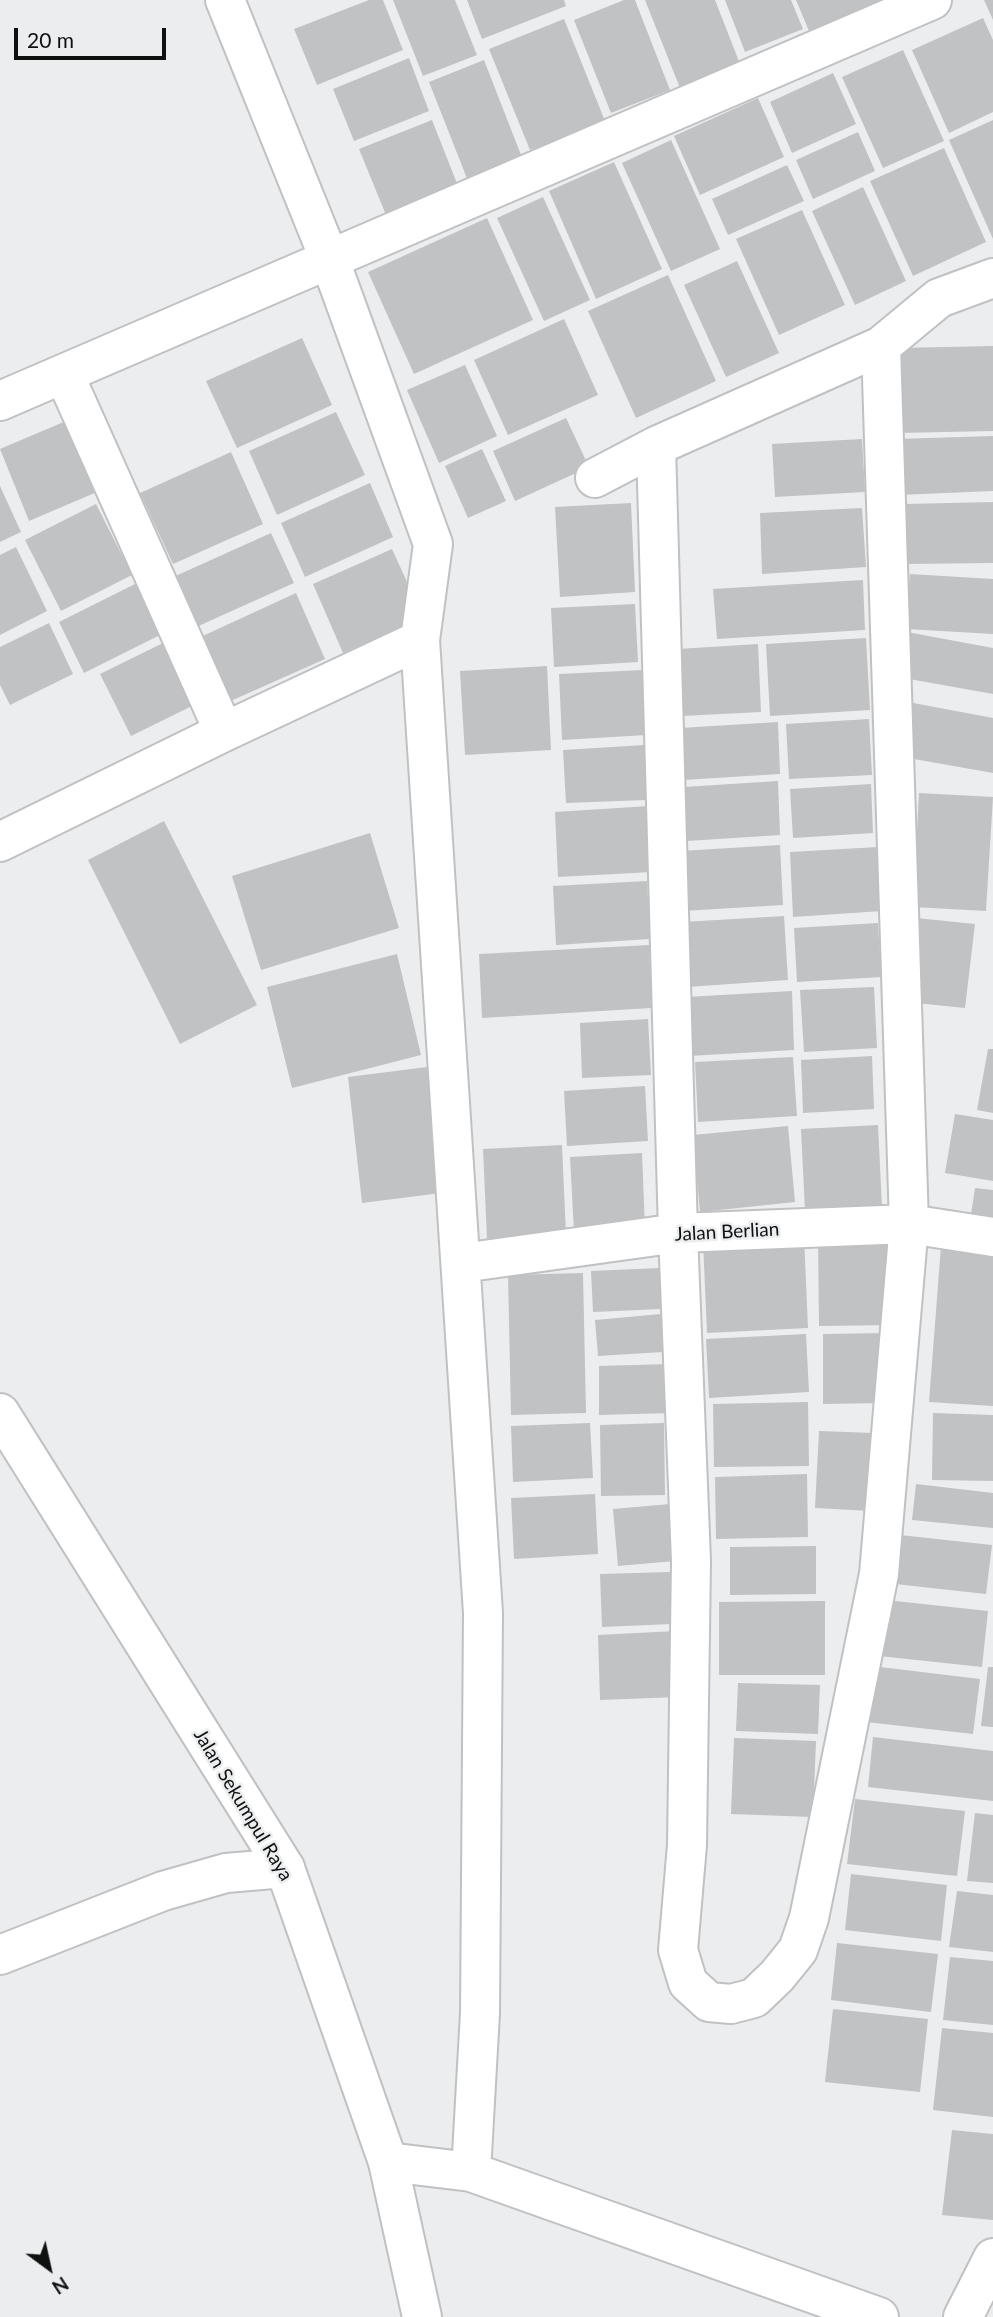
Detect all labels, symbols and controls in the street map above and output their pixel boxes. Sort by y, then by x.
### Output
scale bar [18,14,170,58]
text: 20 m [27,27,74,52]
street label: Jalan Berlian [674,1218,780,1246]
street label: Jalan Sekumpul Raya [189,1725,297,1885]
north arrow [14,2233,84,2303]
text: N [48,2272,73,2300]

